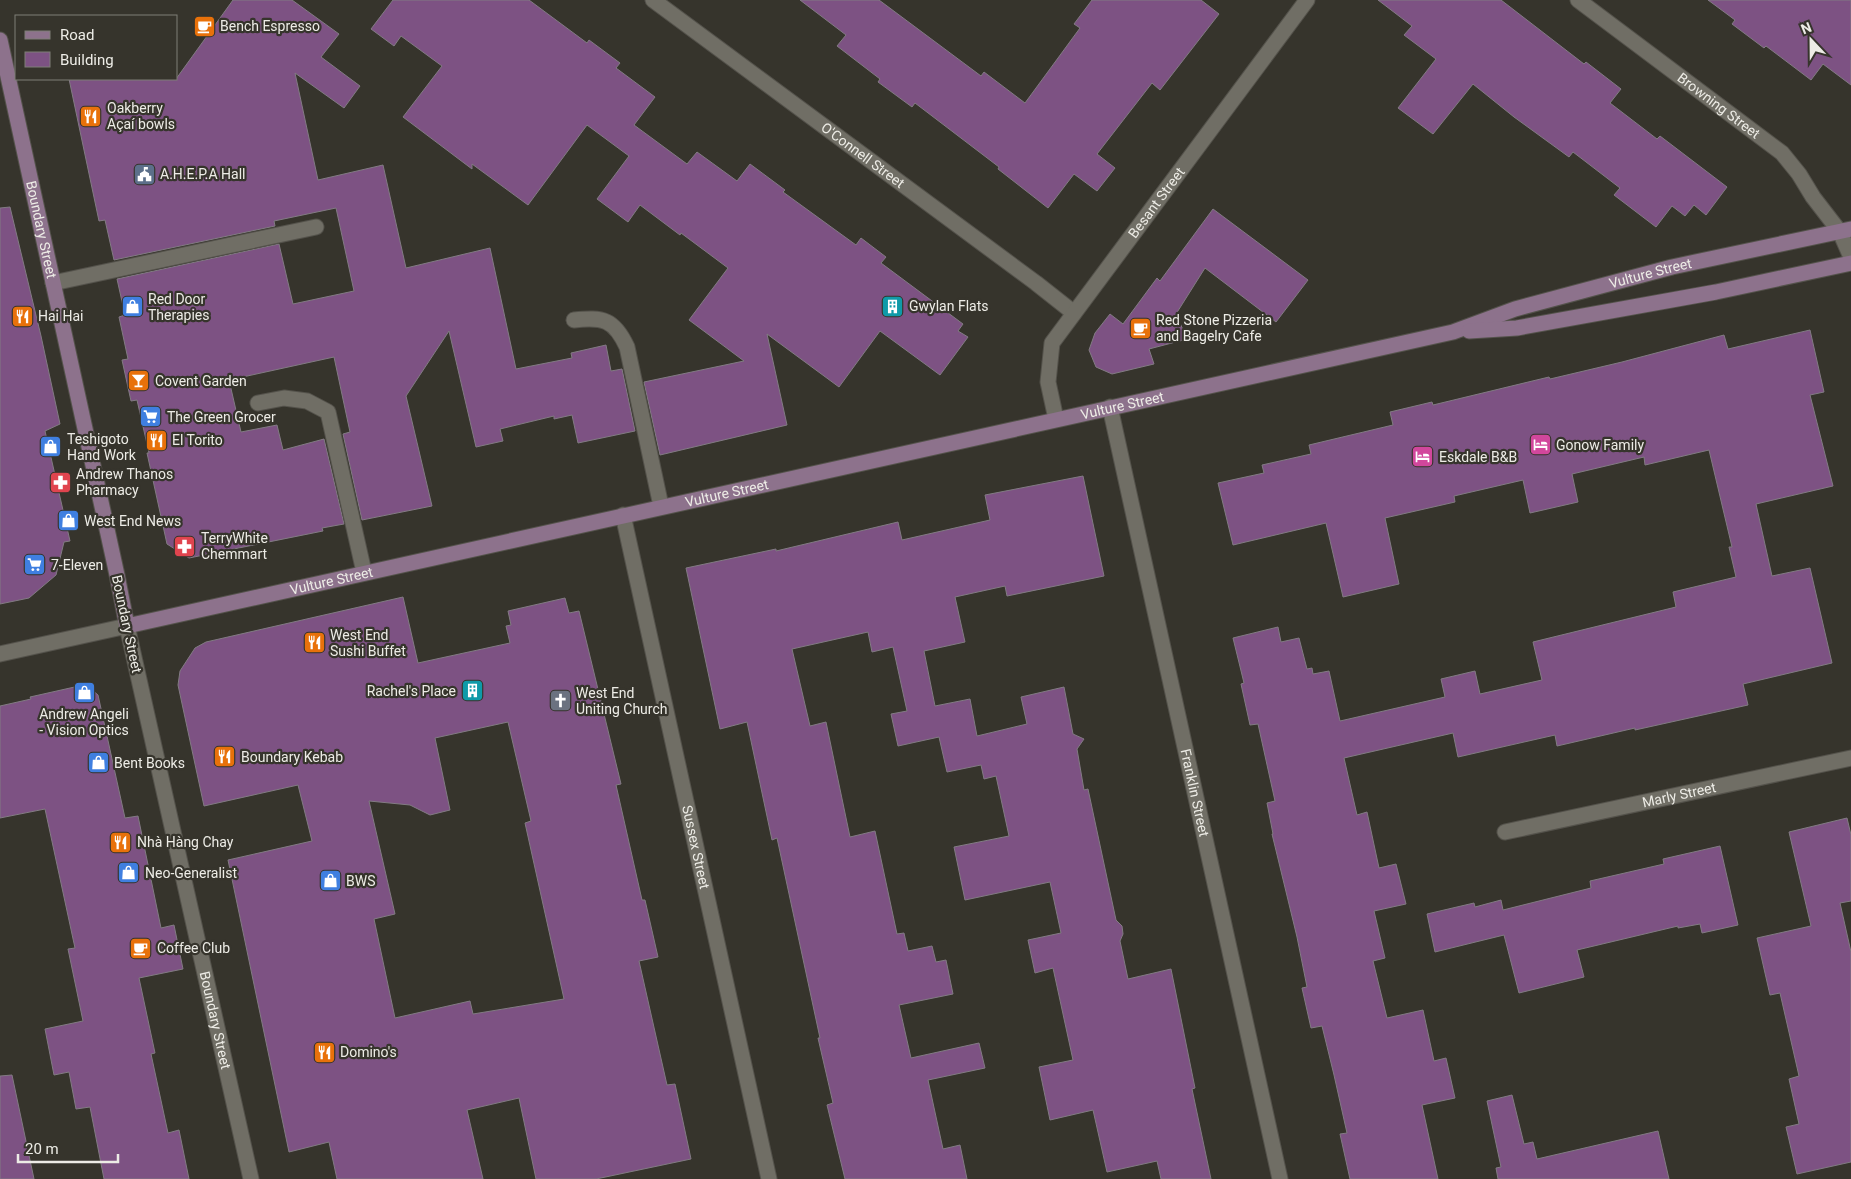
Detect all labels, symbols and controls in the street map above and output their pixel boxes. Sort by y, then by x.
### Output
cafe icon: Bench Espresso [192,14,216,38]
legend [15,15,178,80]
north arrow [1786,15,1836,65]
place label: Bench Espresso [220,18,320,34]
text: N [1799,19,1814,37]
text: Road [60,26,94,44]
text: Building [60,51,114,69]
street label: Browning Street [1674,69,1764,142]
place label: Oakberry Açaí bowls [107,100,175,132]
restaurant icon: Oakberry Açaí bowls [79,104,103,128]
street label: O'Connell Street [818,119,908,191]
public building icon: A.H.E.P.A Hall [132,162,156,186]
street label: Besant Street [1125,164,1188,241]
place label: A.H.E.P.A Hall [160,166,245,182]
street label: Boundary Street [23,179,60,280]
street label: Vulture Street [1607,255,1694,291]
place label: Red Door Therapies [148,291,210,323]
building icon: Gwylan Flats [881,294,905,318]
shop icon: Red Door Therapies [120,295,144,319]
place label: Gwylan Flats [909,298,988,314]
restaurant icon: Hai Hai [10,304,34,328]
place label: Hai Hai [38,308,84,324]
place label: Red Stone Pizzeria and Bagelry Cafe [1156,312,1272,344]
cafe icon: Red Stone Pizzeria and Bagelry Cafe [1128,316,1152,340]
bar icon: Covent Garden [127,369,151,393]
place label: Covent Garden [155,373,247,389]
street label: Vulture Street [1079,388,1166,422]
supermarket icon: The Green Grocer [139,405,163,429]
place label: The Green Grocer [167,409,276,425]
restaurant icon: El Torito [144,428,168,452]
place label: Teshigoto Hand Work [67,431,137,463]
place label: El Torito [172,432,223,448]
hotel icon: Gonow Family [1528,433,1552,457]
shop icon: Teshigoto Hand Work [39,435,63,459]
place label: Gonow Family [1556,437,1644,453]
hotel icon: Eskdale B&B [1411,445,1435,469]
place label: Eskdale B&B [1439,449,1517,465]
place label: Andrew Thanos Pharmacy [76,466,173,498]
pharmacy icon: Andrew Thanos Pharmacy [48,470,72,494]
street label: Vulture Street [684,476,770,510]
shop icon: West End News [56,509,80,533]
place label: West End News [84,513,181,529]
place label: TerryWhite Chemmart [201,530,268,562]
pharmacy icon: TerryWhite Chemmart [173,534,197,558]
supermarket icon: 7-Eleven [23,553,47,577]
place label: 7-Eleven [51,557,103,573]
street label: Vulture Street [288,564,375,598]
street label: Boundary Street [109,574,145,675]
place label: West End Sushi Buffet [330,627,406,659]
restaurant icon: West End Sushi Buffet [302,631,326,655]
building icon: Rachel's Place [460,679,484,703]
shop icon: Andrew Angeli - Vision Optics [72,680,96,704]
place label: Rachel's Place [367,683,456,699]
place label: West End Uniting Church [576,685,667,717]
church icon: West End Uniting Church [548,689,572,713]
place label: Andrew Angeli - Vision Optics [39,706,129,738]
restaurant icon: Boundary Kebab [213,745,237,769]
street label: Franklin Street [1178,747,1212,839]
place label: Boundary Kebab [241,749,343,765]
shop icon: Bent Books [86,751,110,775]
place label: Bent Books [114,755,185,771]
street label: Marly Street [1641,779,1718,810]
street label: Sussex Street [679,804,713,891]
restaurant icon: Nhà Hàng Chay [109,830,133,854]
place label: Nhà Hàng Chay [137,834,234,850]
shop icon: Neo-Generalist [117,861,141,885]
place label: Neo-Generalist [145,865,238,881]
shop icon: BWS [318,869,342,893]
place label: BWS [346,873,375,889]
cafe icon: Coffee Club [129,936,153,960]
place label: Coffee Club [157,940,230,956]
street label: Boundary Street [197,970,234,1071]
restaurant icon: Domino's [312,1040,336,1064]
place label: Domino's [340,1044,397,1060]
scale bar [18,1132,118,1164]
text: 20 m [25,1140,59,1158]

